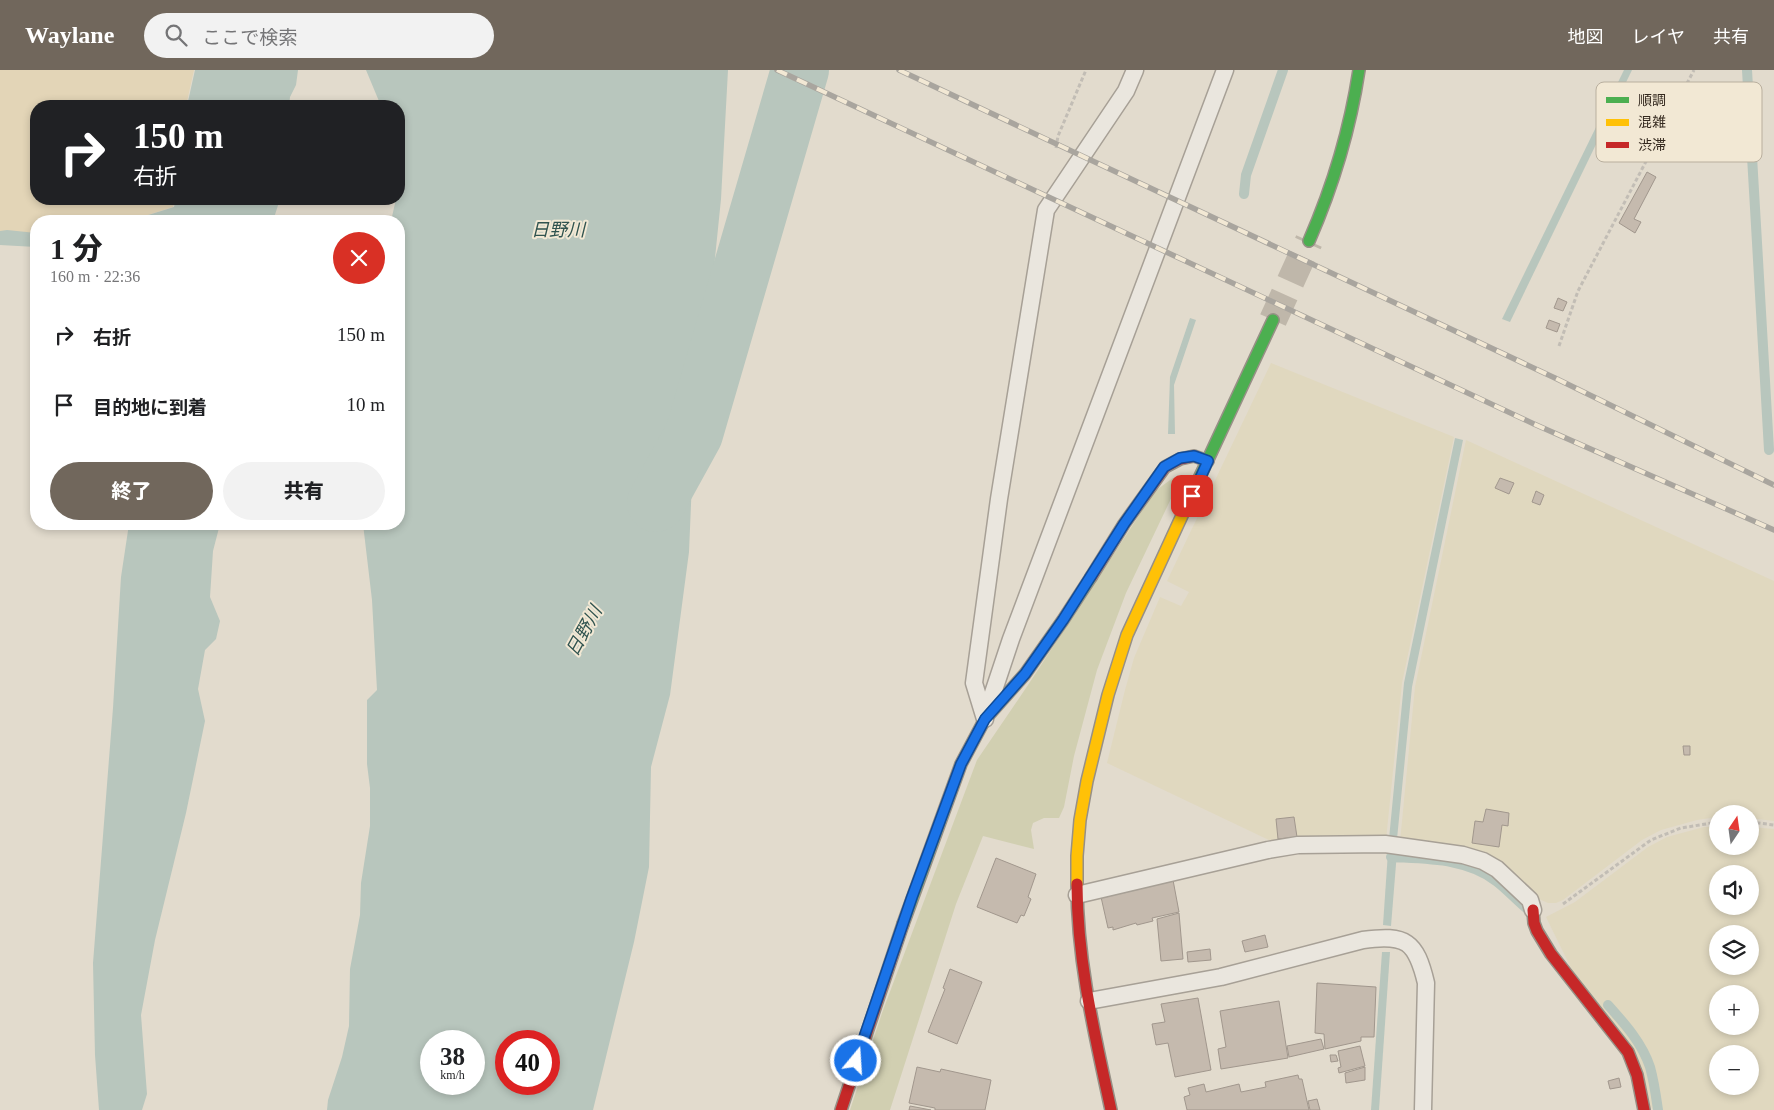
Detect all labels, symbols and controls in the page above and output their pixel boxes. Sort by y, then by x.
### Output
search box [144,13,494,58]
icon: search [162,21,190,49]
text: Waylane [25,22,114,48]
text: ここで検索 [202,27,297,48]
text: 地図 [1568,27,1604,47]
text: レイヤ [1632,27,1685,47]
text: 共有 [1713,27,1749,47]
legend [1596,82,1762,162]
text: 順調 [1638,93,1666,108]
text: 混雑 [1638,114,1666,130]
text: 150 m [133,117,223,156]
icon: right [50,120,115,185]
text: 渋滞 [1638,138,1666,153]
text: 右折 [133,164,177,189]
water label: 日野川 [531,220,587,240]
text: 1 分 [50,232,103,265]
button: close [333,232,385,284]
text: 160 m · 22:36 [50,268,140,285]
icon: right [50,321,78,349]
text: 150 m [337,324,385,345]
text: 右折 [93,327,131,348]
icon: arrive [50,391,78,419]
text: 10 m [346,394,385,415]
text: 目的地に到着 [93,397,207,418]
button: 終了 [50,462,213,520]
button: 共有 [223,462,385,520]
pin [1171,475,1213,517]
icon: arrive [1178,482,1206,510]
water label: 日野川 [562,601,607,659]
north arrow [1709,805,1759,855]
map controls [1709,805,1759,1095]
button: sound [1709,865,1759,915]
button: layers [1709,925,1759,975]
button: + [1709,985,1759,1035]
speed limit sign: 40 [495,1030,560,1095]
position arrow [829,1034,881,1086]
text: 38 [440,1043,465,1070]
button: − [1709,1045,1759,1095]
text: km/h [440,1068,465,1082]

